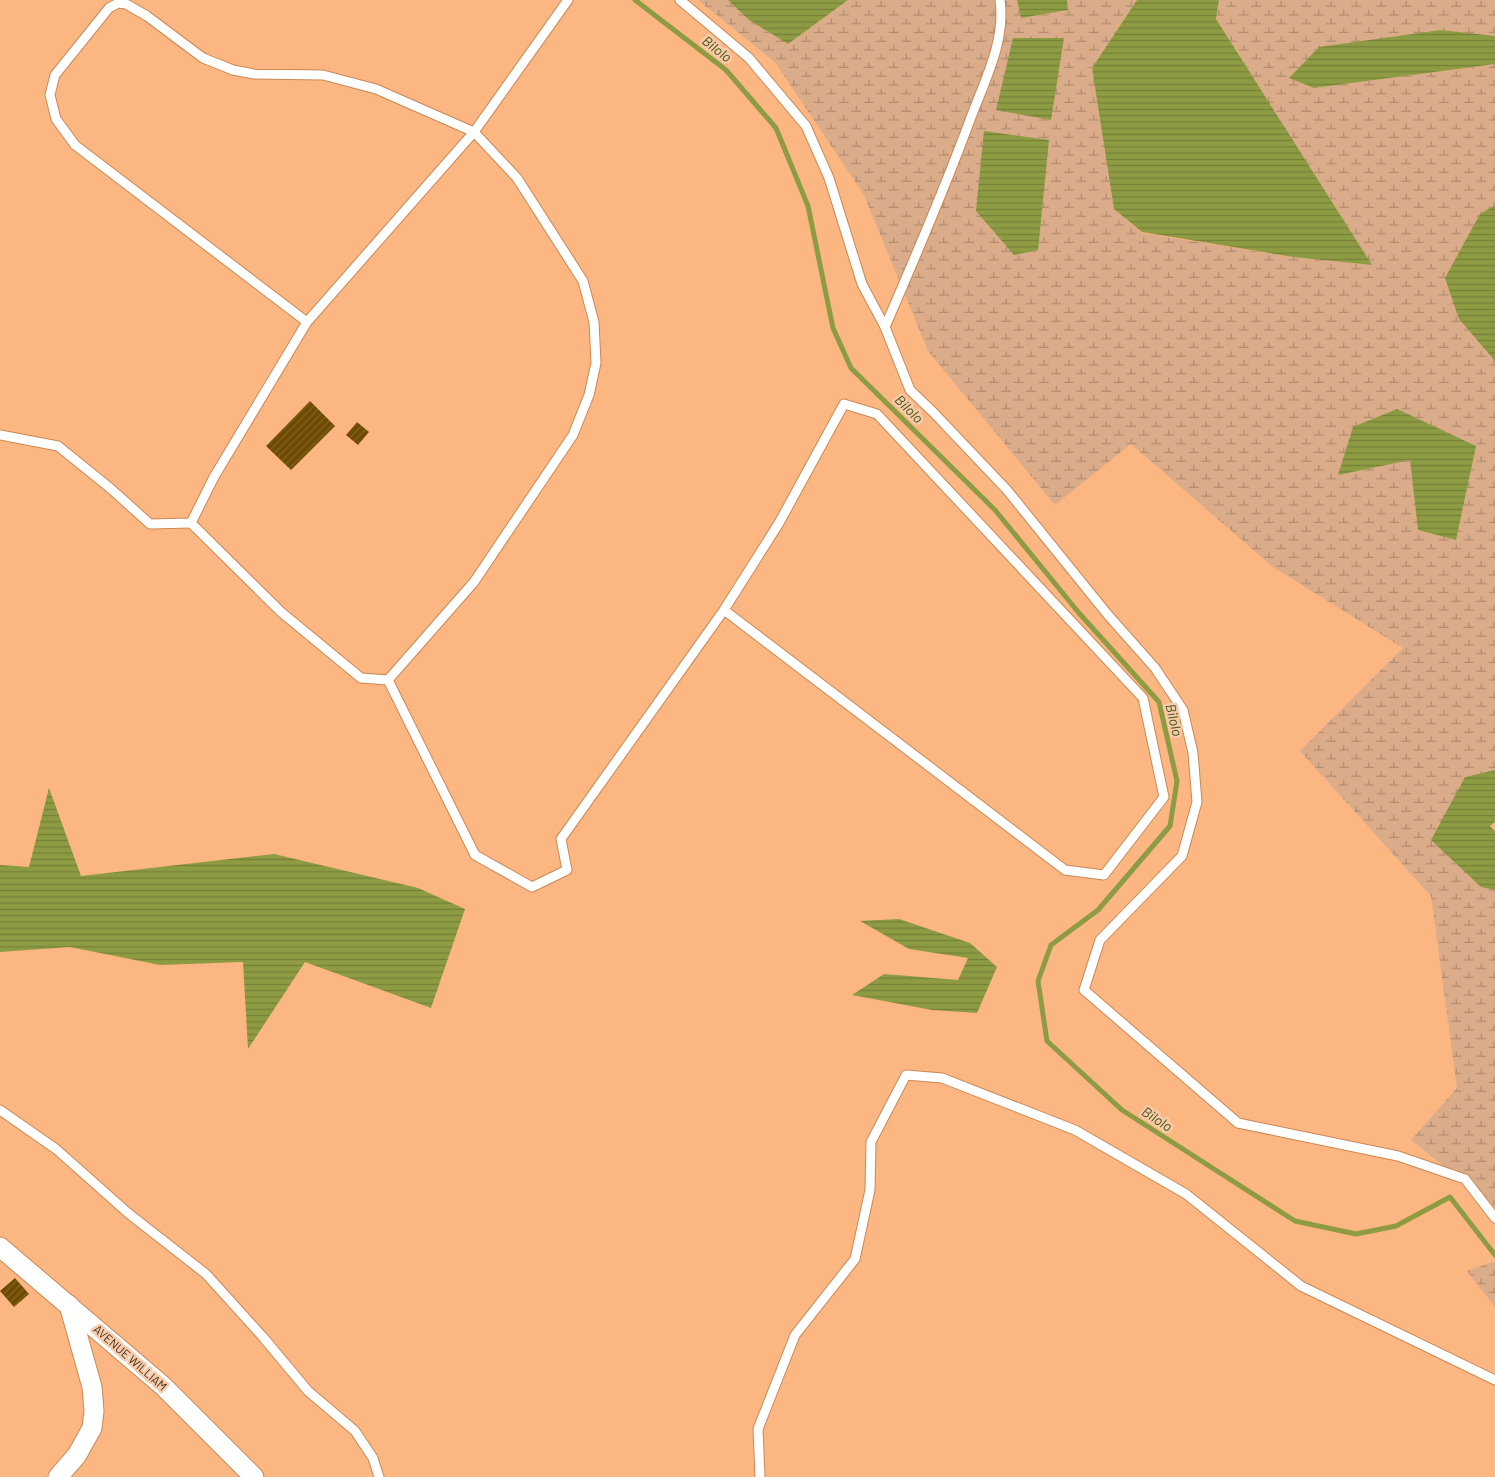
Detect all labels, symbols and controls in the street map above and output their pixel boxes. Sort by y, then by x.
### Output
water label: Bilolo [699,32,736,65]
water label: Bilolo [892,391,927,426]
water label: Bilolo [1162,702,1187,738]
water label: Bilolo [1139,1102,1176,1135]
street label: AVENUE WILLIAM [91,1322,170,1393]

